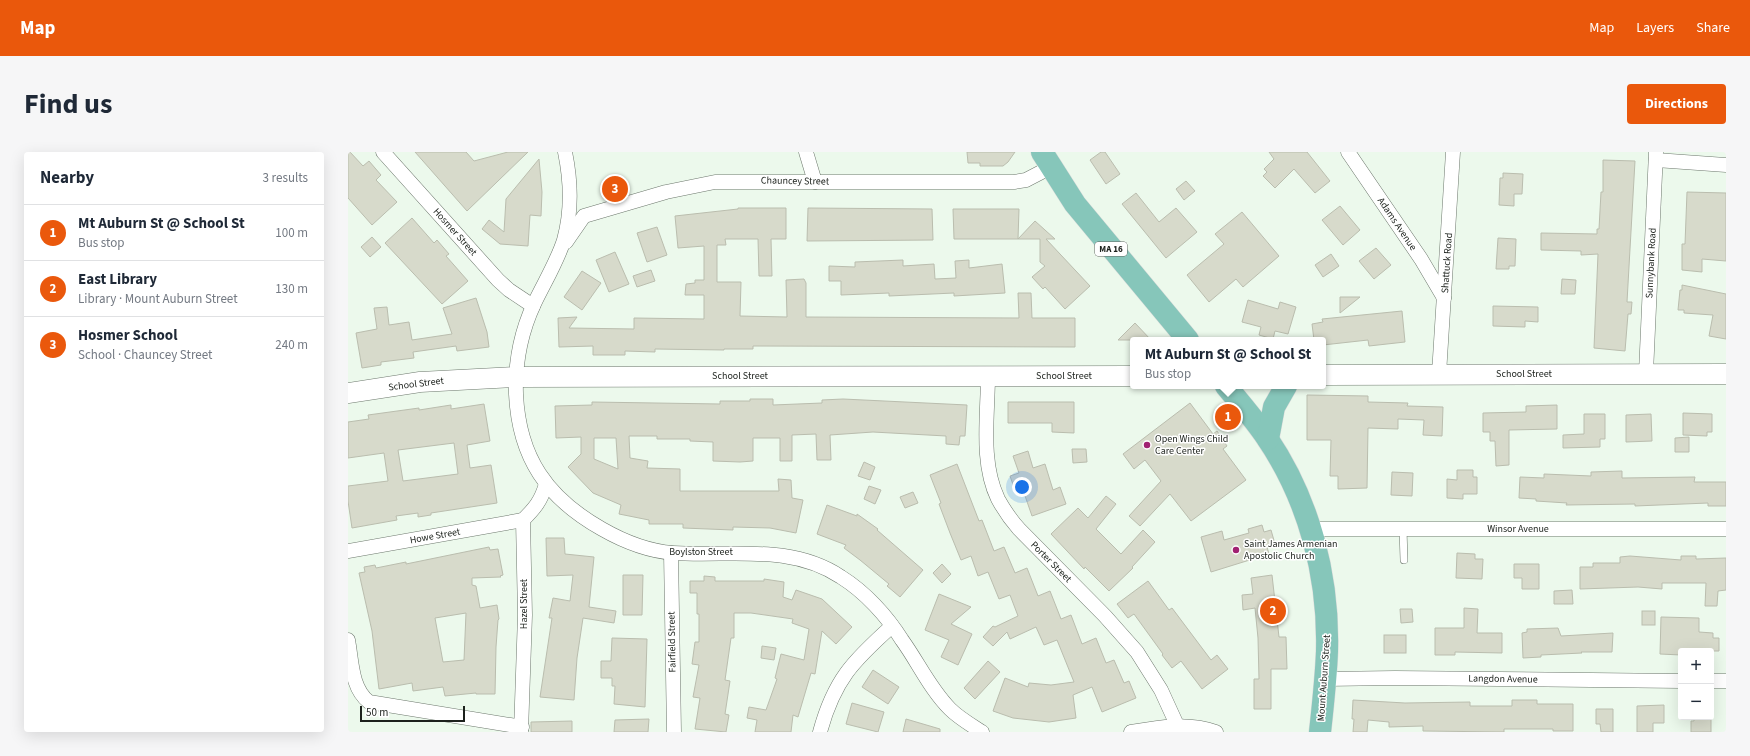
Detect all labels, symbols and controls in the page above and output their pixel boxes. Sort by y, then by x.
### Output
text: Map [20,15,55,42]
text: Map [1589,18,1614,38]
text: Layers [1636,18,1674,38]
text: Share [1696,18,1730,38]
text: Find us [24,84,112,124]
button: Directions [1627,84,1726,124]
text: Nearby [40,166,94,190]
text: 3 results [263,169,308,187]
street label: Chauncey Street [761,173,830,189]
pin: 3 [602,174,628,204]
street label: Adams Avenue [1374,195,1420,253]
street label: Hosmer Street [430,205,481,259]
text: Mt Auburn St @ School St [78,213,245,234]
text: 1 [50,224,56,242]
text: 100 m [275,224,308,242]
street label: Sunnybank Road [1642,227,1660,299]
street label: Shattuck Road [1438,232,1456,294]
text: Bus stop [78,234,124,252]
road number: MA 16 [1095,242,1127,256]
text: East Library [78,269,157,290]
text: 2 [50,280,56,298]
text: 130 m [275,280,308,298]
text: Library · Mount Auburn Street [78,290,238,308]
text: Hosmer School [78,325,177,346]
text: 3 [50,336,56,354]
text: 240 m [275,336,308,354]
popup [1130,337,1326,389]
text: Mt Auburn St @ School St [1145,344,1311,365]
text: School · Chauncey Street [78,346,212,364]
text: Bus stop [1145,365,1191,383]
street label: School Street [1496,367,1553,381]
street label: School Street [712,369,769,383]
street label: School Street [1036,369,1093,383]
street label: School Street [387,374,445,394]
pin: 1 [1215,402,1241,432]
place label: Open Wings Child Care Center [1155,432,1228,458]
marker: Open Wings Child Care Center [1142,440,1152,450]
your location [1012,477,1032,497]
street label: Winsor Avenue [1487,522,1549,536]
street label: Howe Street [409,525,462,547]
place label: Saint James Armenian Apostolic Church [1244,537,1338,563]
street label: Porter Street [1027,538,1075,586]
street label: Boylston Street [669,545,733,559]
marker: Saint James Armenian Apostolic Church [1231,545,1241,555]
street label: Hazel Street [517,578,531,629]
pin: 2 [1260,596,1286,626]
street label: Fairfield Street [664,611,680,673]
street label: Mount Auburn Street [1314,634,1334,722]
map controls [1678,648,1714,720]
button: + [1678,648,1714,684]
street label: Langdon Avenue [1468,671,1538,687]
button: − [1678,684,1714,720]
scale bar [360,704,465,723]
text: 50 m [366,705,388,720]

